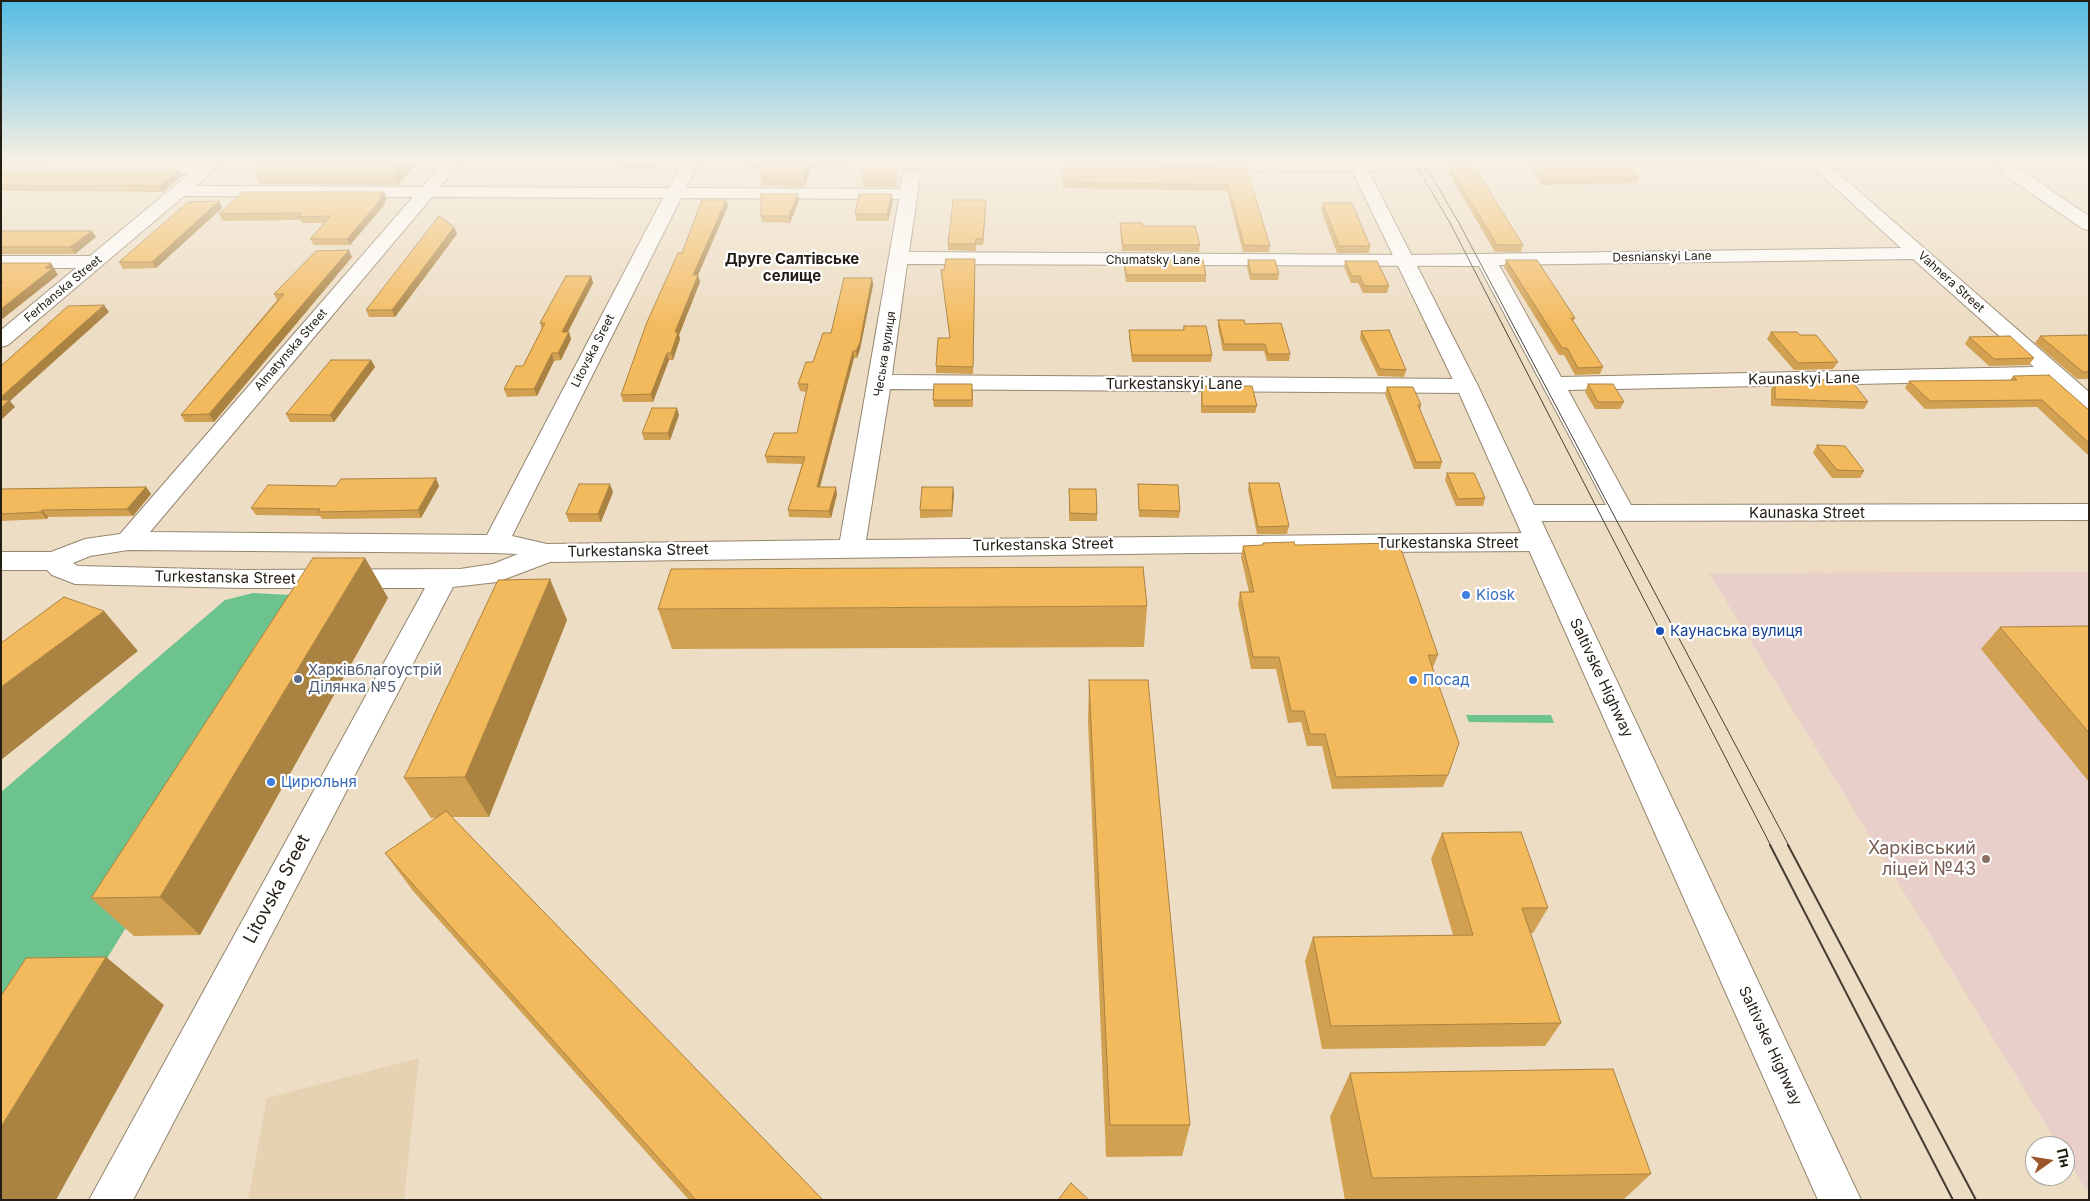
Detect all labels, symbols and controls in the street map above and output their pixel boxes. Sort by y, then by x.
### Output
street label: Desnianskyi Lane [1612,249,1712,265]
street label: Vahnera Street [1915,249,1987,315]
district label: Друге Салтівське селище [725,250,859,285]
street label: Ferhanska Street [22,253,104,325]
street label: Chumatsky Lane [1106,253,1200,267]
street label: Almatynska Street [252,306,330,394]
street label: Чеська вулиця [871,310,899,398]
street label: Litovska Sreet [568,312,618,390]
street label: Kaunaskyi Lane [1748,369,1860,389]
street label: Turkestanskyi Lane [1105,375,1243,393]
street label: Kaunaska Street [1749,504,1865,522]
street label: Turkestanska Street [1377,534,1519,552]
street label: Turkestanska Street [972,535,1114,555]
street label: Turkestanska Street [567,541,709,561]
street label: Turkestanska Street [154,568,296,588]
place label: Kiosk [1476,586,1515,604]
marker: Kiosk [1460,589,1472,601]
street label: Saltivske Highway [1565,616,1637,740]
place label: Каунаська вулиця [1670,622,1803,640]
marker: Каунаська вулиця [1654,625,1666,637]
place label: Харківблагоустрій Ділянка №5 [308,661,442,696]
place label: Посад [1423,671,1470,689]
marker: Харківблагоустрій Ділянка №5 [292,673,304,685]
marker: Посад [1407,674,1419,686]
place label: Цирюльня [281,773,357,791]
marker: Цирюльня [265,776,277,788]
street label: Litovska Sreet [239,831,315,947]
place label: Харківський ліцей №43 [1868,838,1976,881]
marker: Харківський ліцей №43 [1980,853,1992,865]
street label: Saltivske Highway [1734,984,1806,1108]
north arrow [2025,1136,2075,1186]
text: Пн [2054,1146,2075,1169]

